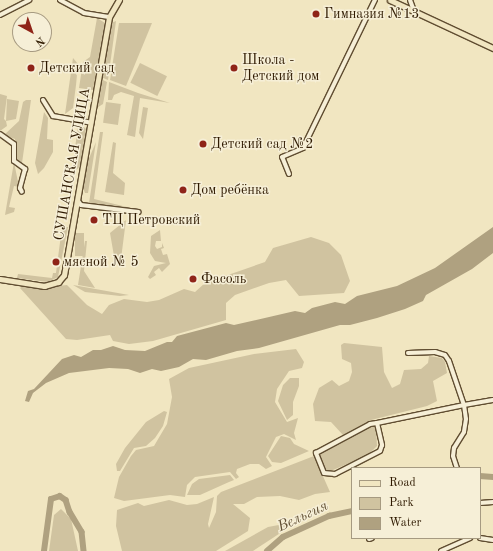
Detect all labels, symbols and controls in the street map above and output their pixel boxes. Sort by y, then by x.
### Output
place label: Гимназия №13 [324,6,419,22]
marker: Гимназия №13 [311,9,321,19]
north arrow [12,12,52,52]
text: N [33,34,46,48]
place label: Школа - Детский дом [242,52,319,84]
place label: Детский сад [39,60,114,76]
marker: Детский сад [26,63,36,73]
marker: Школа - Детский дом [229,63,239,73]
street label: СУШАНСКАЯ УЛИЦА [50,86,94,242]
place label: Детский сад №2 [211,136,313,152]
marker: Детский сад №2 [198,139,208,149]
place label: Дом ребёнка [191,182,269,198]
marker: Дом ребёнка [178,185,188,195]
place label: ТЦ Петровский [102,212,200,228]
marker: ТЦ Петровский [89,215,99,225]
place label: мясной № 5 [64,254,139,270]
marker: мясной № 5 [51,257,61,267]
place label: Фасоль [201,271,246,287]
marker: Фасоль [188,274,198,284]
legend [351,467,481,539]
text: Road [389,477,416,489]
water label: Вельгия [275,497,331,537]
text: Park [389,497,414,509]
text: Water [389,517,421,529]

